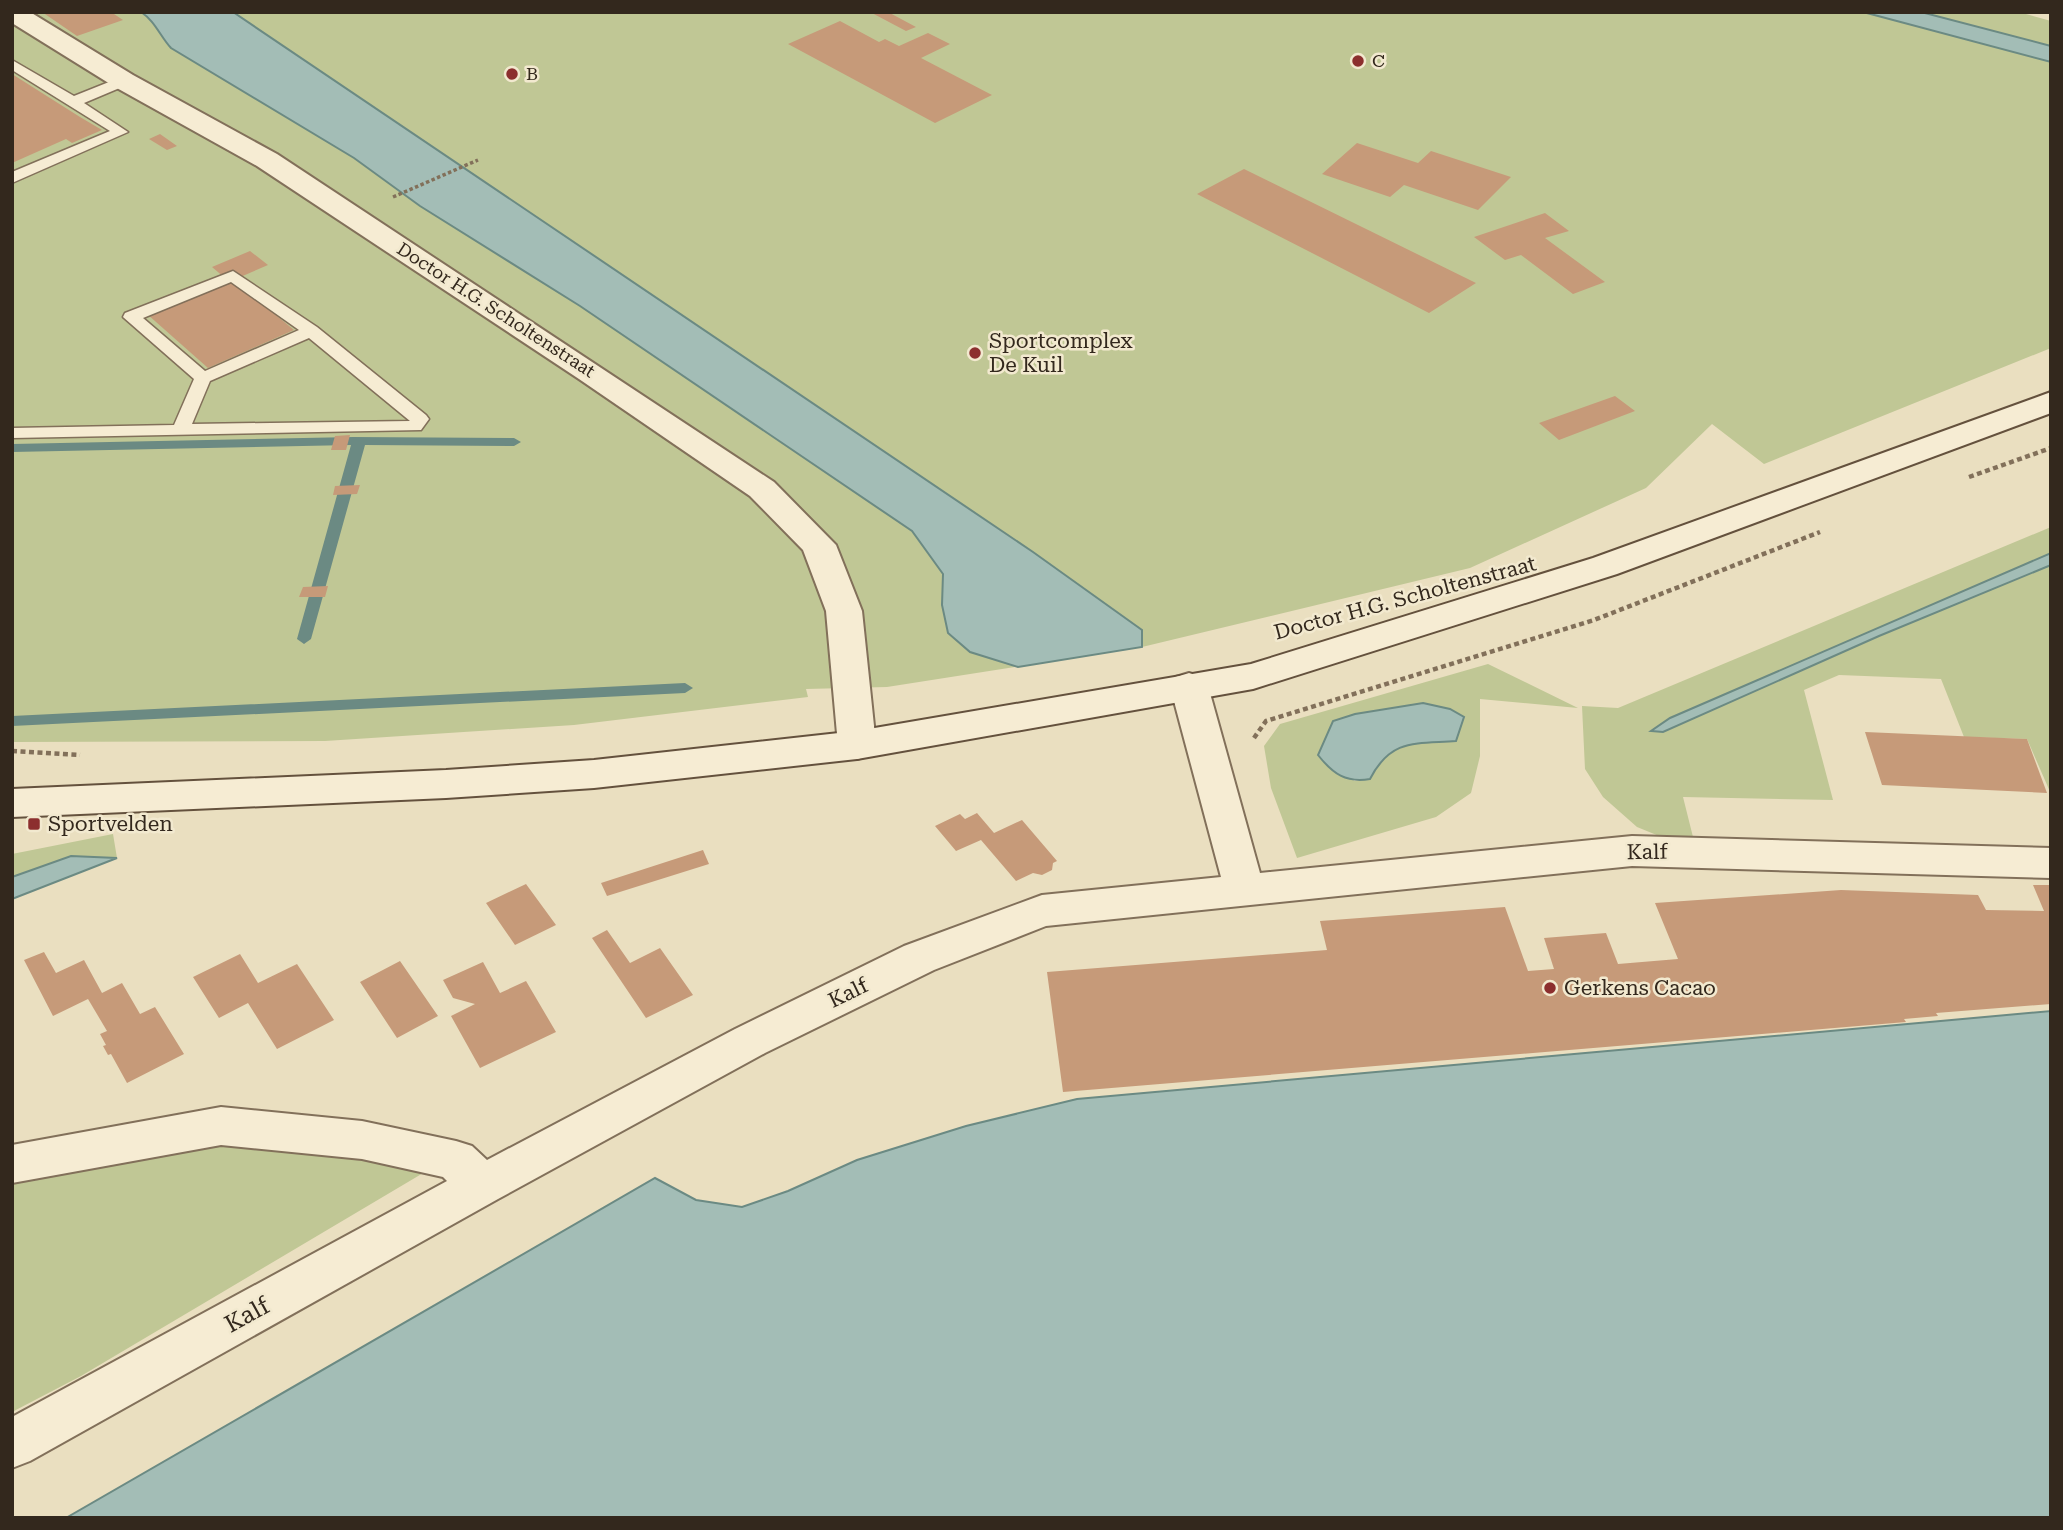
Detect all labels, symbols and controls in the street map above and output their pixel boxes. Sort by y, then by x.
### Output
place label: C [1372,50,1385,71]
marker: C [1350,53,1366,69]
place label: B [526,63,538,84]
marker: B [504,66,520,82]
street label: Doctor H.G. Scholtenstraat [393,238,599,382]
place label: Sportcomplex De Kuil [989,329,1133,377]
marker: Sportcomplex De Kuil [967,345,983,361]
street label: Doctor H.G. Scholtenstraat [1271,551,1539,645]
place label: Sportvelden [48,812,173,836]
marker: Sportvelden [26,816,42,832]
street label: Kalf [1626,840,1669,864]
street label: Kalf [824,973,872,1013]
place label: Gerkens Cacao [1564,976,1716,1000]
marker: Gerkens Cacao [1542,980,1558,996]
street label: Kalf [220,1291,275,1339]

